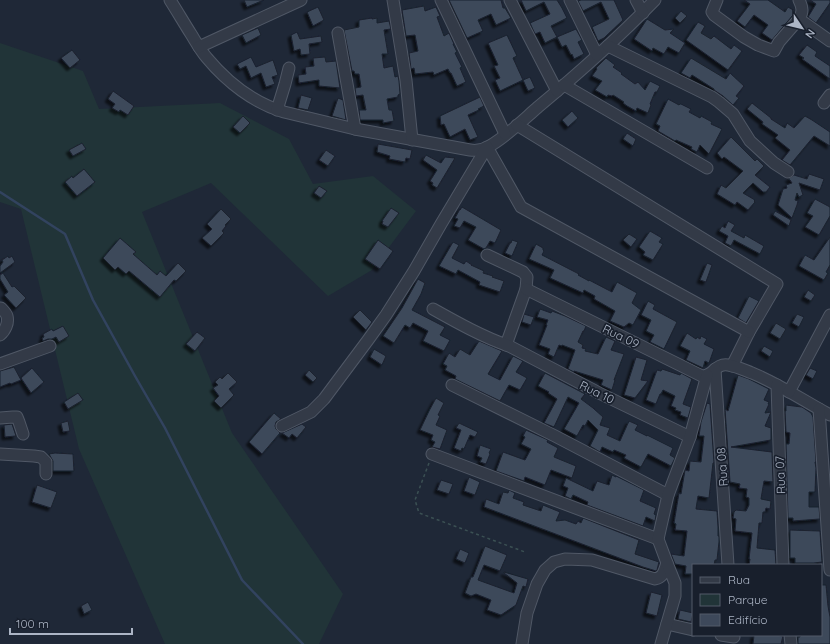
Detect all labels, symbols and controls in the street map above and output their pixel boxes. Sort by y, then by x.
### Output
north arrow [782,8,822,48]
text: N [802,26,818,41]
street label: Rua 09 [600,321,642,351]
street label: Rua 10 [577,377,617,407]
street label: Rua 08 [713,447,731,487]
street label: Rua 07 [772,456,788,494]
legend [692,564,822,636]
text: Rua [728,572,750,587]
text: Parque [728,592,768,607]
scale bar [10,610,132,636]
text: Edifício [728,612,768,627]
text: 100 m [16,616,49,631]

